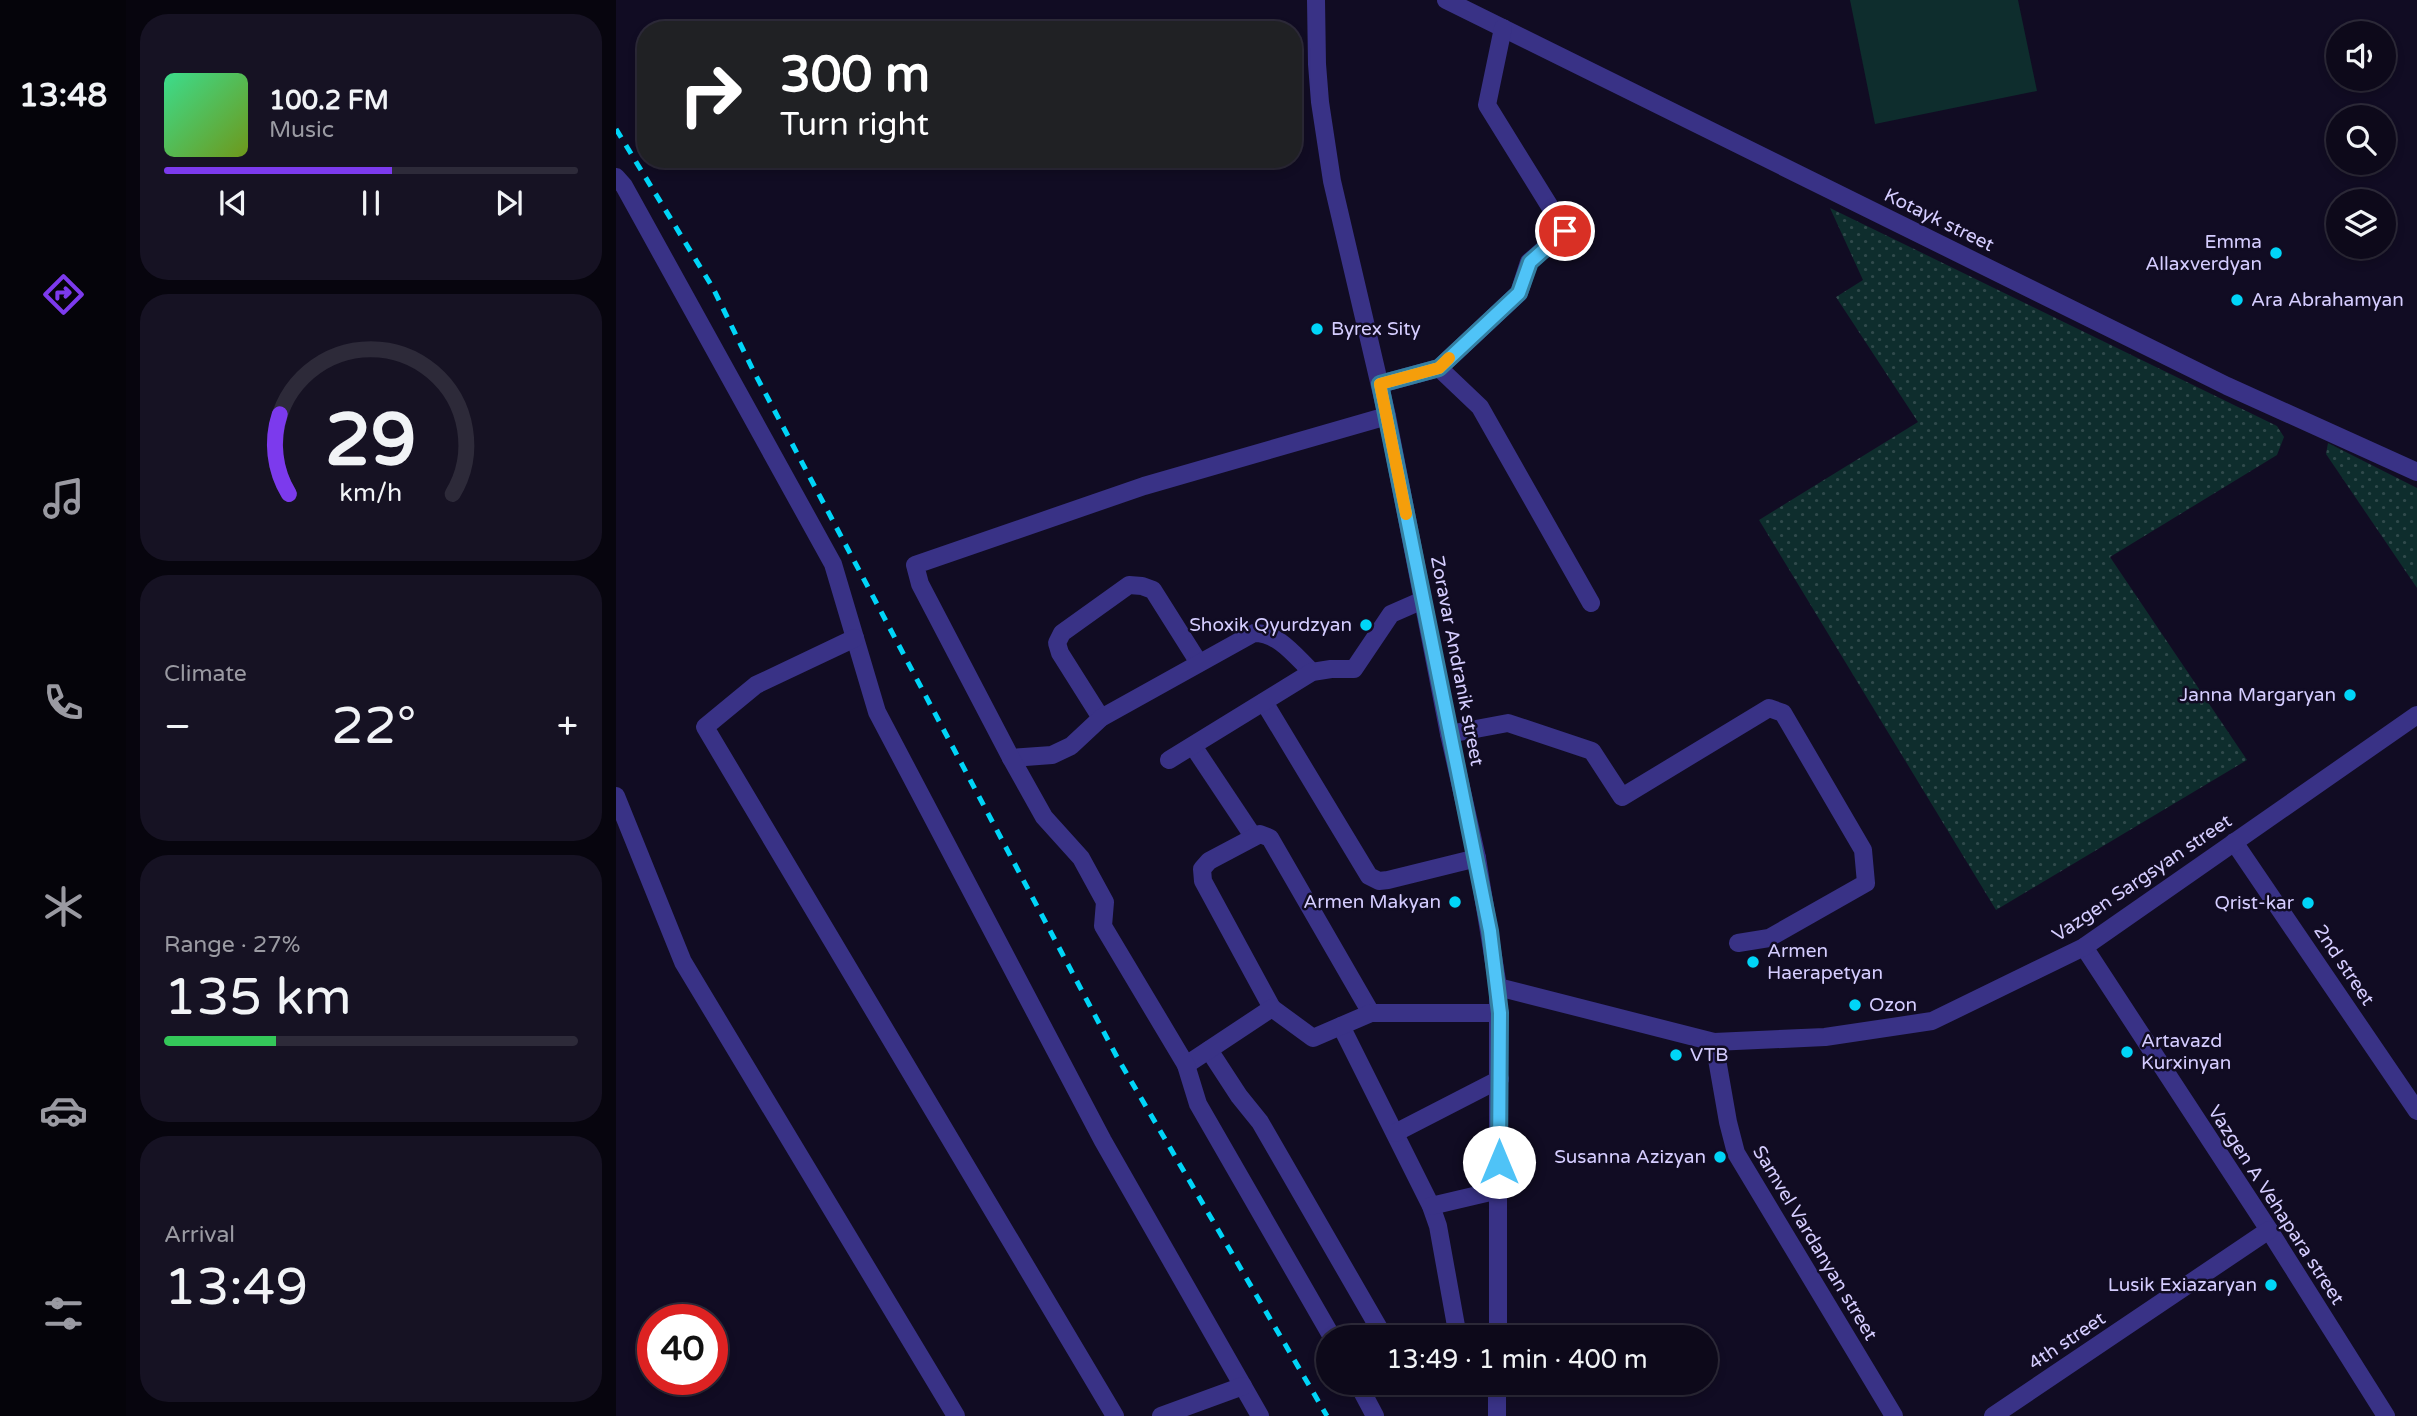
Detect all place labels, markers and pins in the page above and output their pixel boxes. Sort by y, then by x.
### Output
pin [1535,201,1595,261]
place label: Emma Allaxverdyan [2145,231,2262,275]
marker: Emma Allaxverdyan [2268,245,2284,261]
place label: Ara Abrahamyan [2251,289,2404,311]
marker: Ara Abrahamyan [2229,292,2245,308]
place label: Byrex Sity [1331,318,1421,340]
marker: Byrex Sity [1309,321,1325,337]
place label: Shoxik Qyurdzyan [1189,614,1352,636]
marker: Shoxik Qyurdzyan [1358,617,1374,633]
place label: Janna Margaryan [2179,684,2336,706]
marker: Janna Margaryan [2342,687,2358,703]
place label: Armen Makyan [1303,891,1441,913]
place label: Qrist-kar [2215,892,2295,914]
marker: Armen Makyan [1447,894,1463,910]
marker: Qrist-kar [2300,895,2316,911]
place label: Armen Haerapetyan [1767,940,1883,984]
marker: Armen Haerapetyan [1745,954,1761,970]
place label: Ozon [1869,994,1917,1016]
marker: Ozon [1847,997,1863,1013]
place label: Artavazd Kurxinyan [2141,1030,2231,1074]
place label: VTB [1690,1044,1729,1066]
marker: Artavazd Kurxinyan [2119,1044,2135,1060]
marker: VTB [1668,1047,1684,1063]
place label: Susanna Azizyan [1554,1146,1706,1168]
marker: Susanna Azizyan [1712,1149,1728,1165]
place label: Lusik Exiazaryan [2108,1274,2257,1296]
marker: Lusik Exiazaryan [2263,1277,2279,1293]

